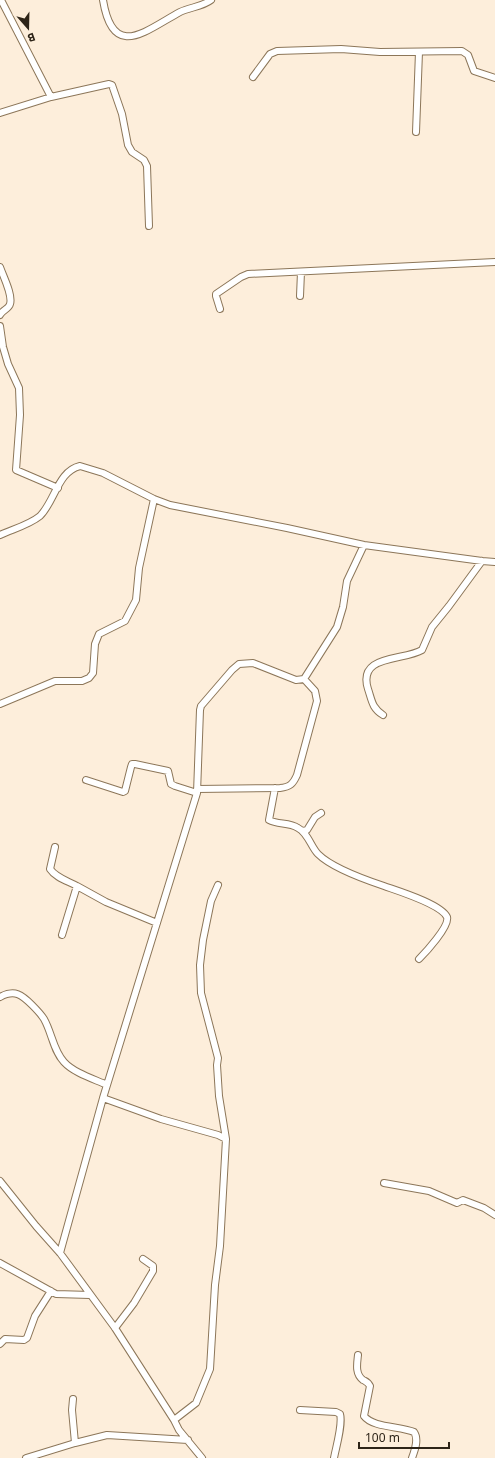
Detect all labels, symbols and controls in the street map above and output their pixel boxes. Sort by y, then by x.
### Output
north arrow [8,8,48,48]
text: B [26,30,38,46]
scale bar [359,1424,449,1450]
text: 100 m [365,1429,400,1446]

